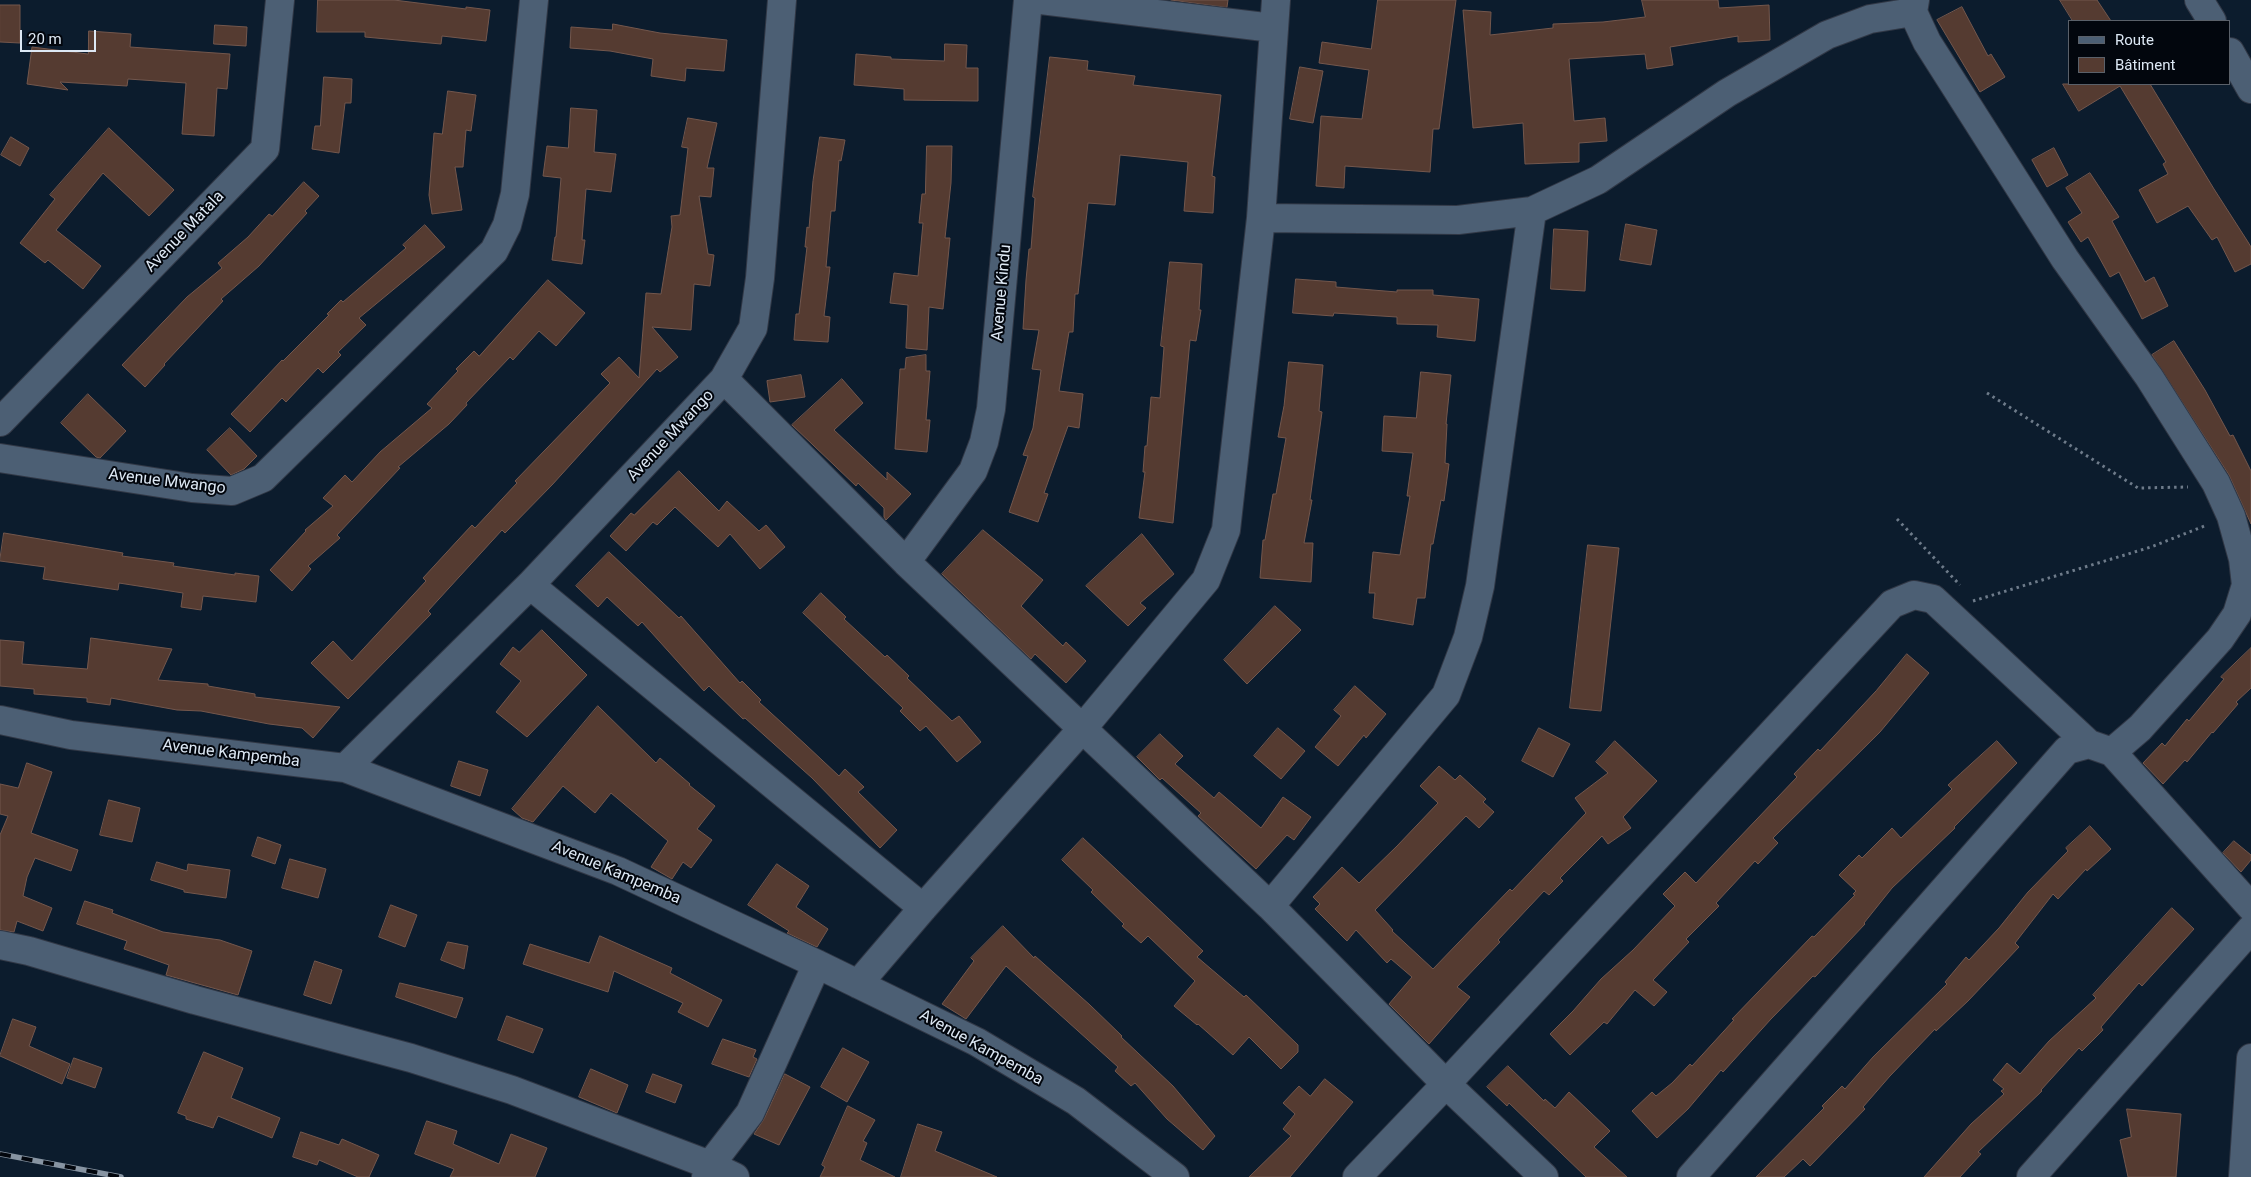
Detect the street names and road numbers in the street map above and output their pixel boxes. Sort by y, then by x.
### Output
street label: Avenue Matala [141,187,229,277]
street label: Avenue Kindu [988,244,1016,342]
street label: Avenue Mwango [624,386,718,486]
street label: Avenue Mwango [107,465,227,499]
street label: Avenue Kampemba [161,736,301,772]
street label: Avenue Kampemba [549,837,683,909]
street label: Avenue Kampemba [916,1006,1046,1090]

